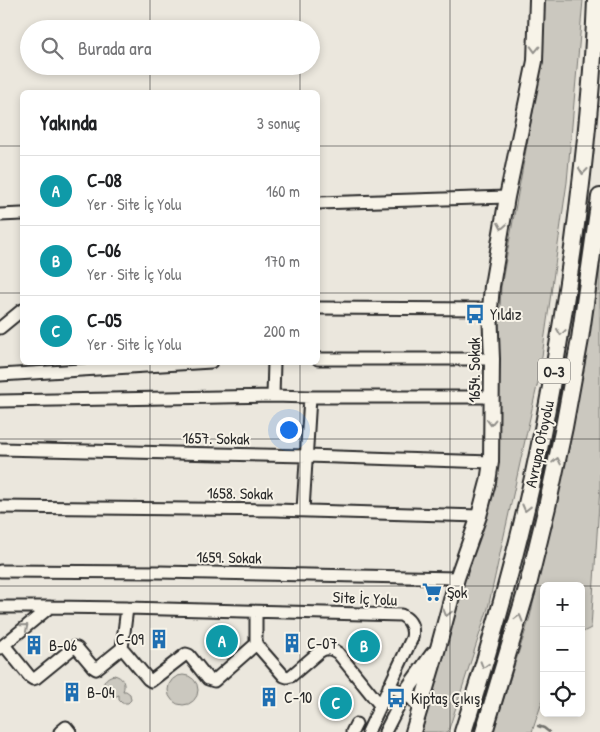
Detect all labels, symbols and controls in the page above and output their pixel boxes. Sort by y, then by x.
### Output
search box [20,20,320,75]
icon: search [38,34,66,62]
text: Burada ara [78,35,151,61]
one-way arrow [530,45,541,53]
text: Yakında [40,108,97,137]
text: 3 sonuç [257,112,300,134]
text: C-08 [87,167,122,193]
one-way arrow [578,167,589,175]
text: A [52,180,60,202]
text: 160 m [266,180,300,202]
text: Yer · Site İç Yolu [87,193,181,215]
one-way arrow [498,221,508,230]
text: C-06 [87,237,121,263]
text: B [52,250,60,272]
text: 170 m [265,250,300,272]
text: Yer · Site İç Yolu [87,263,181,285]
bus stop icon: Yıldız [464,303,486,325]
place label: Yıldız [490,303,522,325]
text: C-05 [87,307,122,333]
text: C [52,320,60,342]
text: 200 m [264,320,300,342]
one-way arrow [556,328,567,336]
text: Yer · Site İç Yolu [87,333,181,355]
street label: 1654. Sokak [463,337,485,403]
road number: O-3 [538,358,570,384]
street label: Avrupa Otoyolu [519,398,559,489]
your location [276,417,302,443]
one-way arrow [486,418,496,426]
street label: 1657. Sokak [182,426,250,450]
one-way arrow [551,456,562,465]
street label: 1658. Sokak [207,481,274,505]
one-way arrow [521,504,532,513]
street label: 1659. Sokak [196,545,262,569]
supermarket icon: Şok [421,581,443,603]
place label: Şok [447,581,468,603]
map controls [540,582,585,717]
button: + [540,582,585,627]
street label: Site İç Yolu [332,585,398,611]
one-way arrow [443,609,453,617]
one-way arrow [513,615,523,623]
pin: A [206,622,238,660]
one-way arrow [19,624,28,633]
pin: B [348,627,380,665]
button: − [540,627,585,672]
place label: C-09 [116,628,144,650]
building icon: C-09 [148,628,170,650]
building icon: C-07 [281,632,303,654]
place label: C-07 [307,632,337,654]
building icon: B-06 [23,634,45,656]
place label: B-06 [49,634,77,656]
one-way arrow [479,661,489,669]
button: locate [540,672,585,717]
building icon: B-04 [61,681,83,703]
place label: B-04 [87,681,115,703]
pin: C [320,684,352,722]
building icon: C-10 [258,686,280,708]
place label: C-10 [284,686,312,708]
bus stop icon: Kiptaş Çıkış [385,687,407,709]
place label: Kiptaş Çıkış [411,687,480,709]

